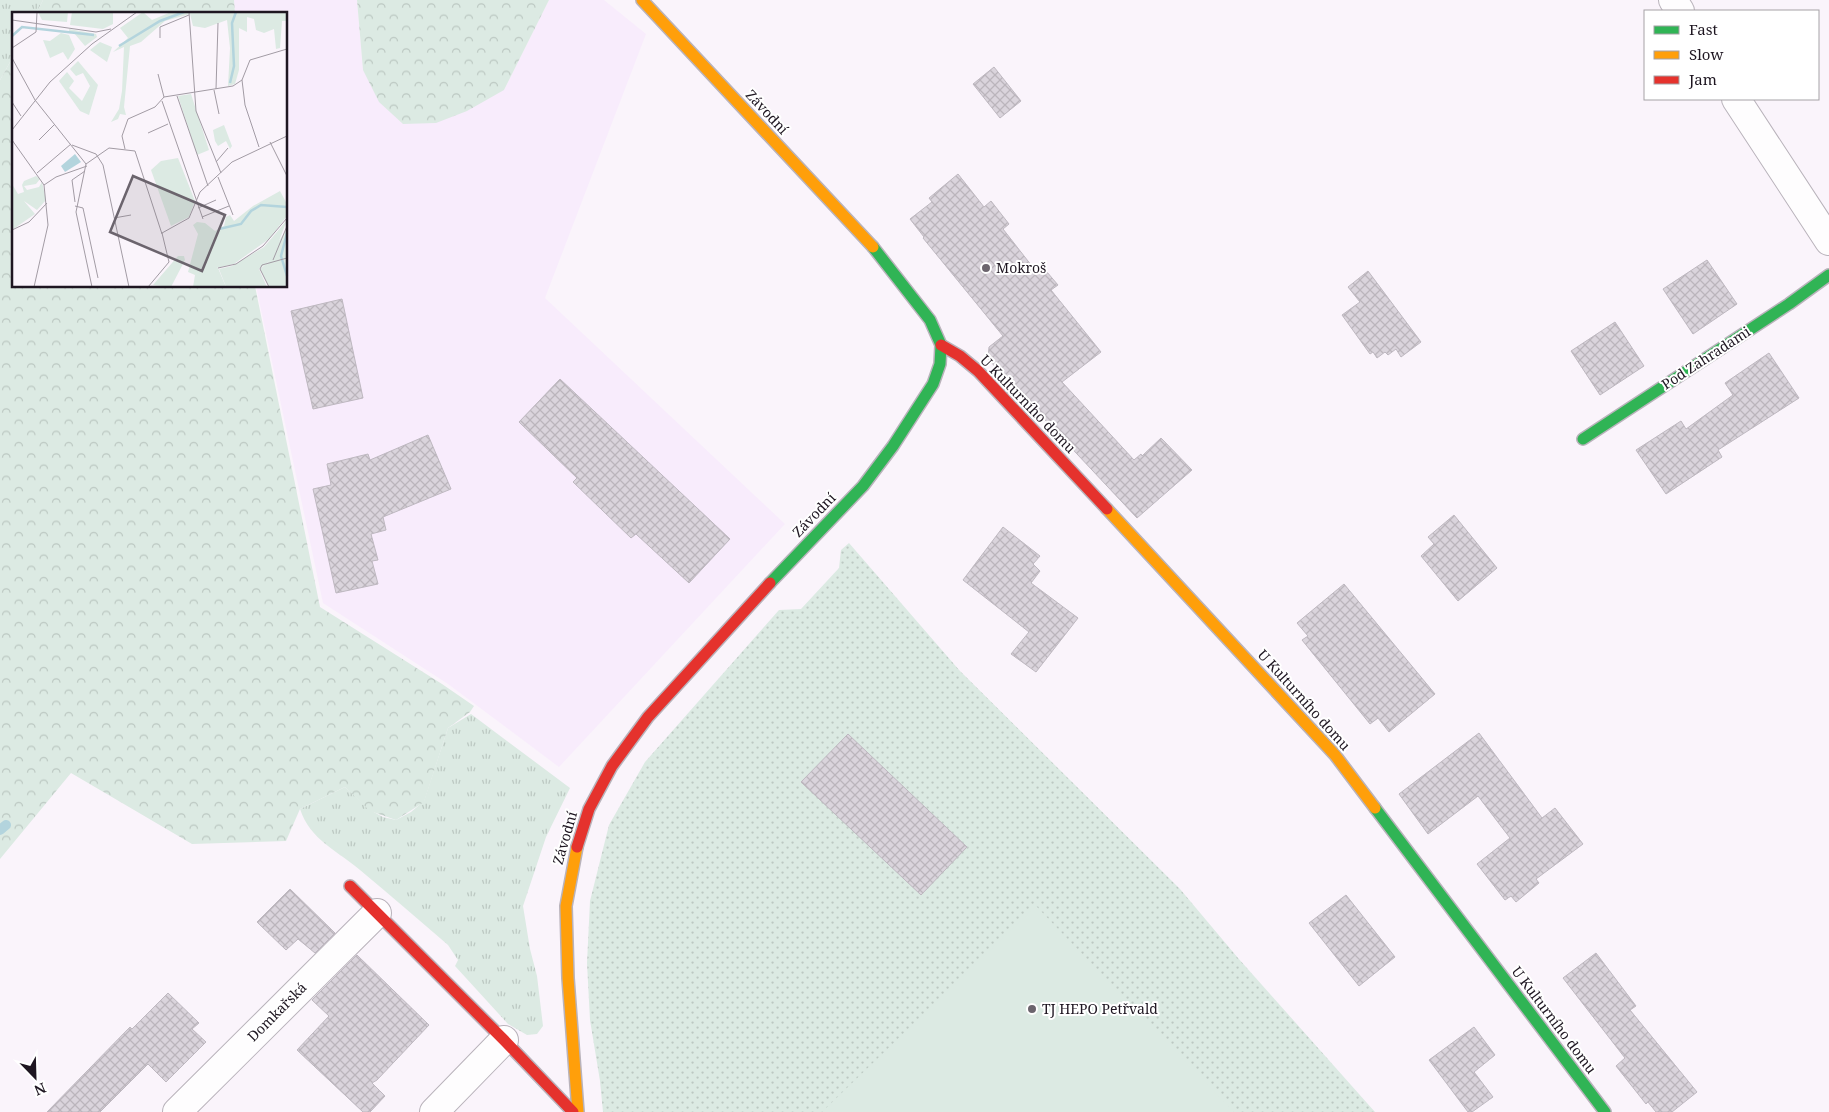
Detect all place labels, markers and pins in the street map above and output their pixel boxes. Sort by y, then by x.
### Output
place label: Mokroš [996,258,1046,277]
marker: Mokroš [980,262,992,274]
place label: TJ HEPO Petřvald [1042,999,1158,1018]
marker: TJ HEPO Petřvald [1026,1003,1038,1015]

